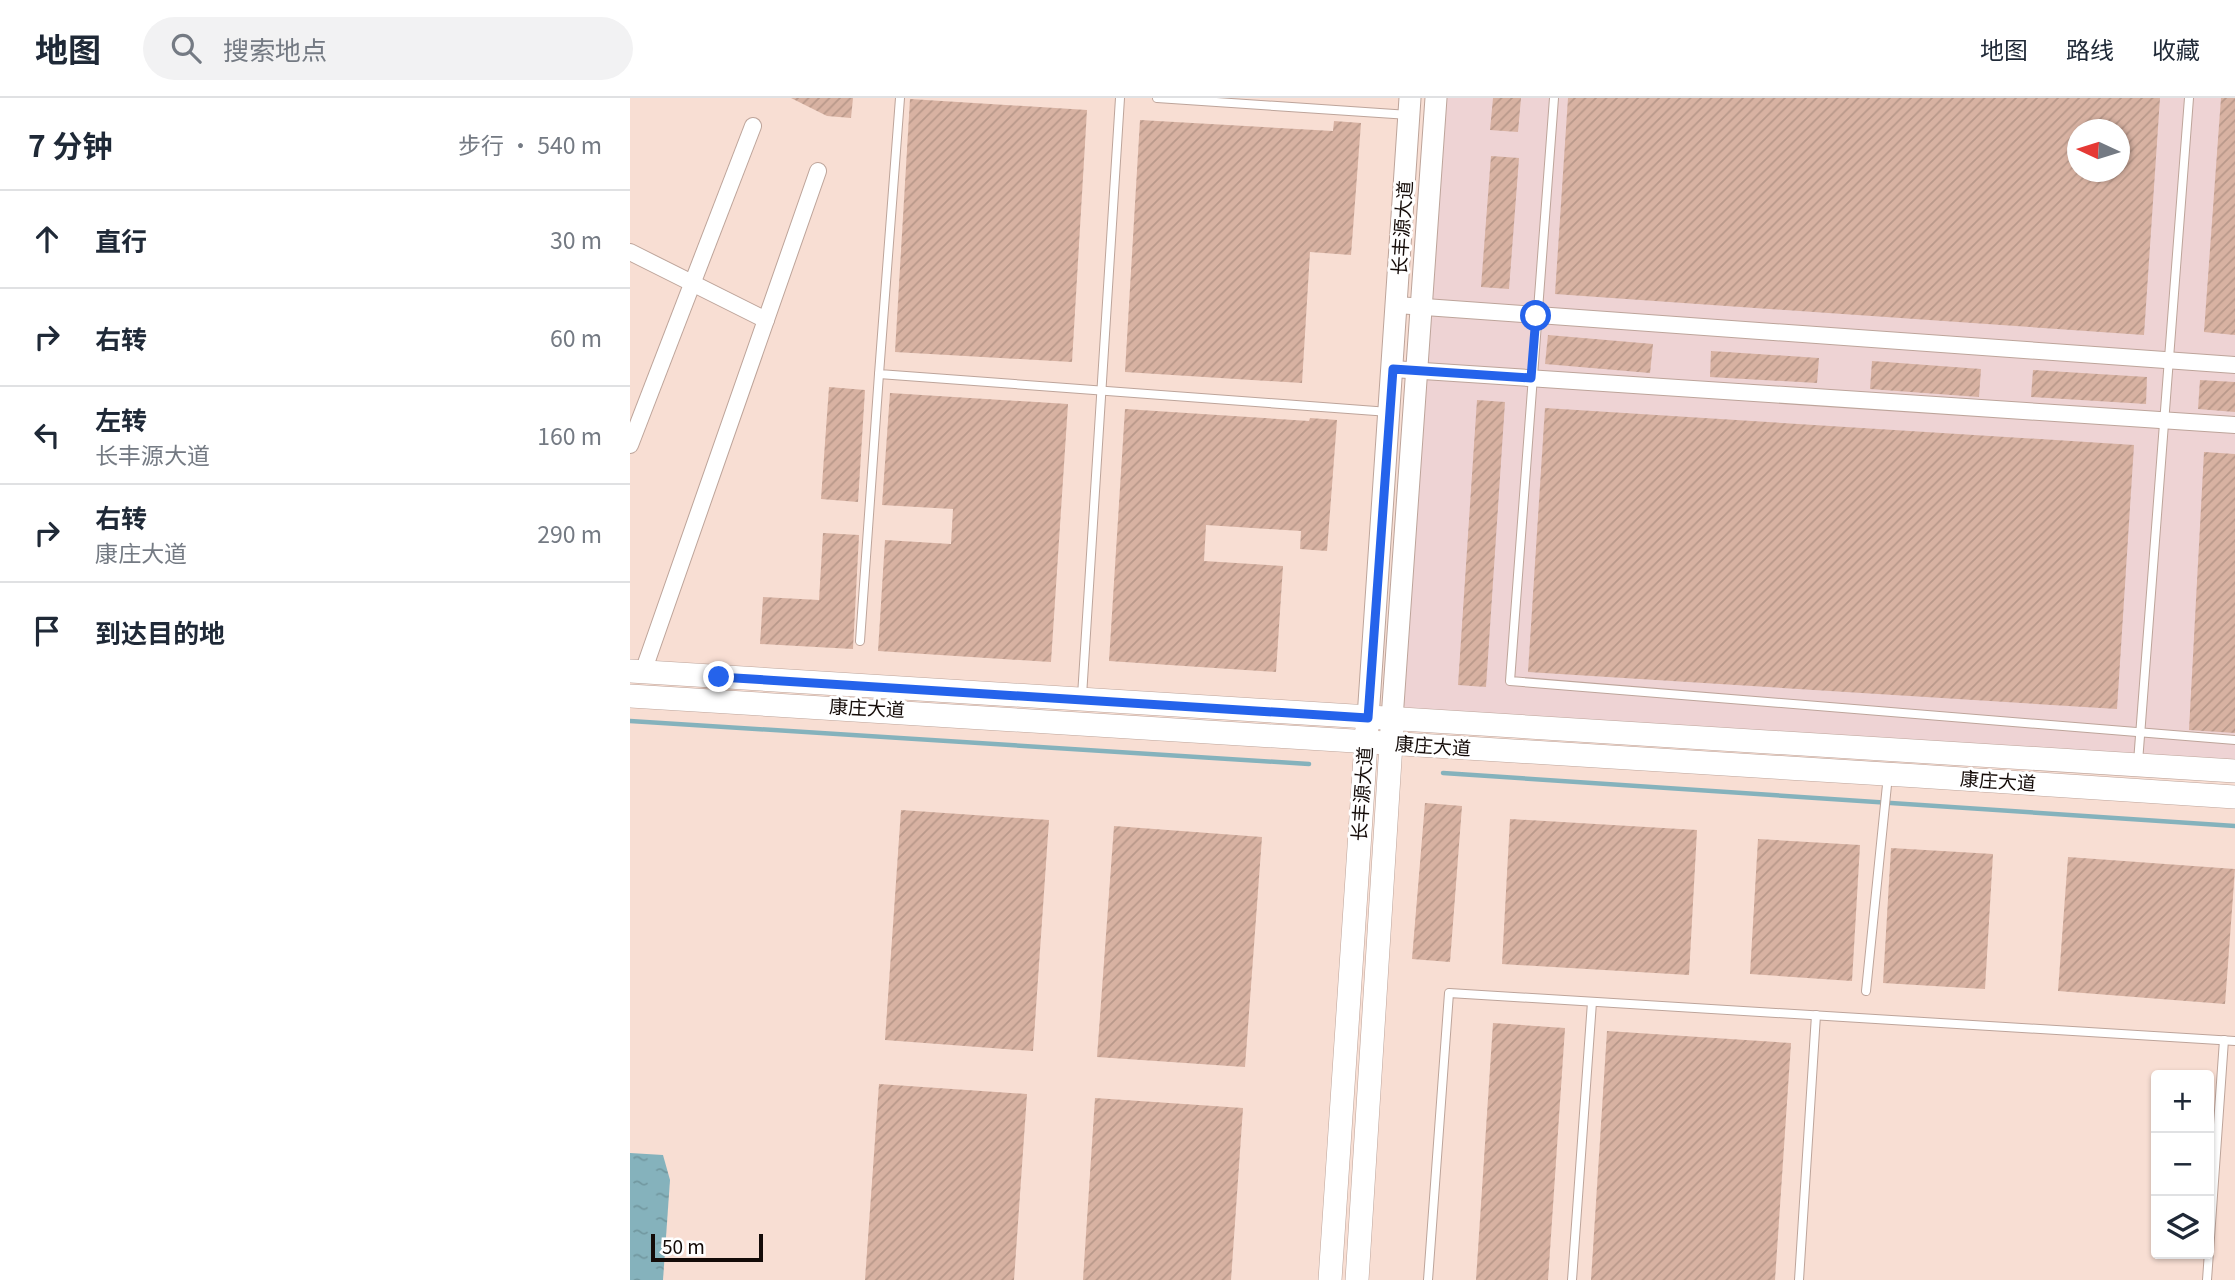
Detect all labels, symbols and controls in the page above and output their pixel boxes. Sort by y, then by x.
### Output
search box [143,17,633,80]
text: 地图 [35,24,101,72]
icon: search [167,29,205,67]
text: 搜索地点 [223,30,327,67]
text: 地图 [1980,31,2028,66]
text: 路线 [2066,31,2114,66]
text: 收藏 [2152,31,2200,66]
north arrow [2067,119,2130,182]
text: 7 分钟 [28,122,113,166]
text: 步行 · 540 m [458,127,602,161]
street label: 长丰源大道 [1384,180,1417,276]
icon: ahead [28,220,66,258]
text: 直行 [95,221,147,258]
text: 30 m [550,222,602,256]
route start [1520,300,1551,331]
icon: right [28,318,66,356]
text: 右转 [95,319,147,356]
text: 60 m [550,320,602,354]
text: 左转 [95,400,147,437]
icon: left [28,416,66,454]
text: 160 m [537,418,602,452]
text: 长丰源大道 [95,437,210,471]
text: 右转 [95,498,147,535]
icon: right [28,514,66,552]
text: 290 m [537,516,602,550]
text: 康庄大道 [95,535,187,569]
icon: arrive [28,612,66,650]
text: 到达目的地 [95,613,225,650]
route end [703,661,734,692]
street label: 康庄大道 [828,691,906,722]
street label: 康庄大道 [1394,728,1472,761]
street label: 长丰源大道 [1344,746,1377,842]
street label: 康庄大道 [1959,763,2037,796]
map controls [2151,1070,2214,1259]
button: + [2151,1070,2214,1133]
button: − [2151,1133,2214,1196]
button: layers [2151,1196,2214,1259]
scale bar [651,1231,763,1263]
text: 50 m [662,1232,705,1259]

